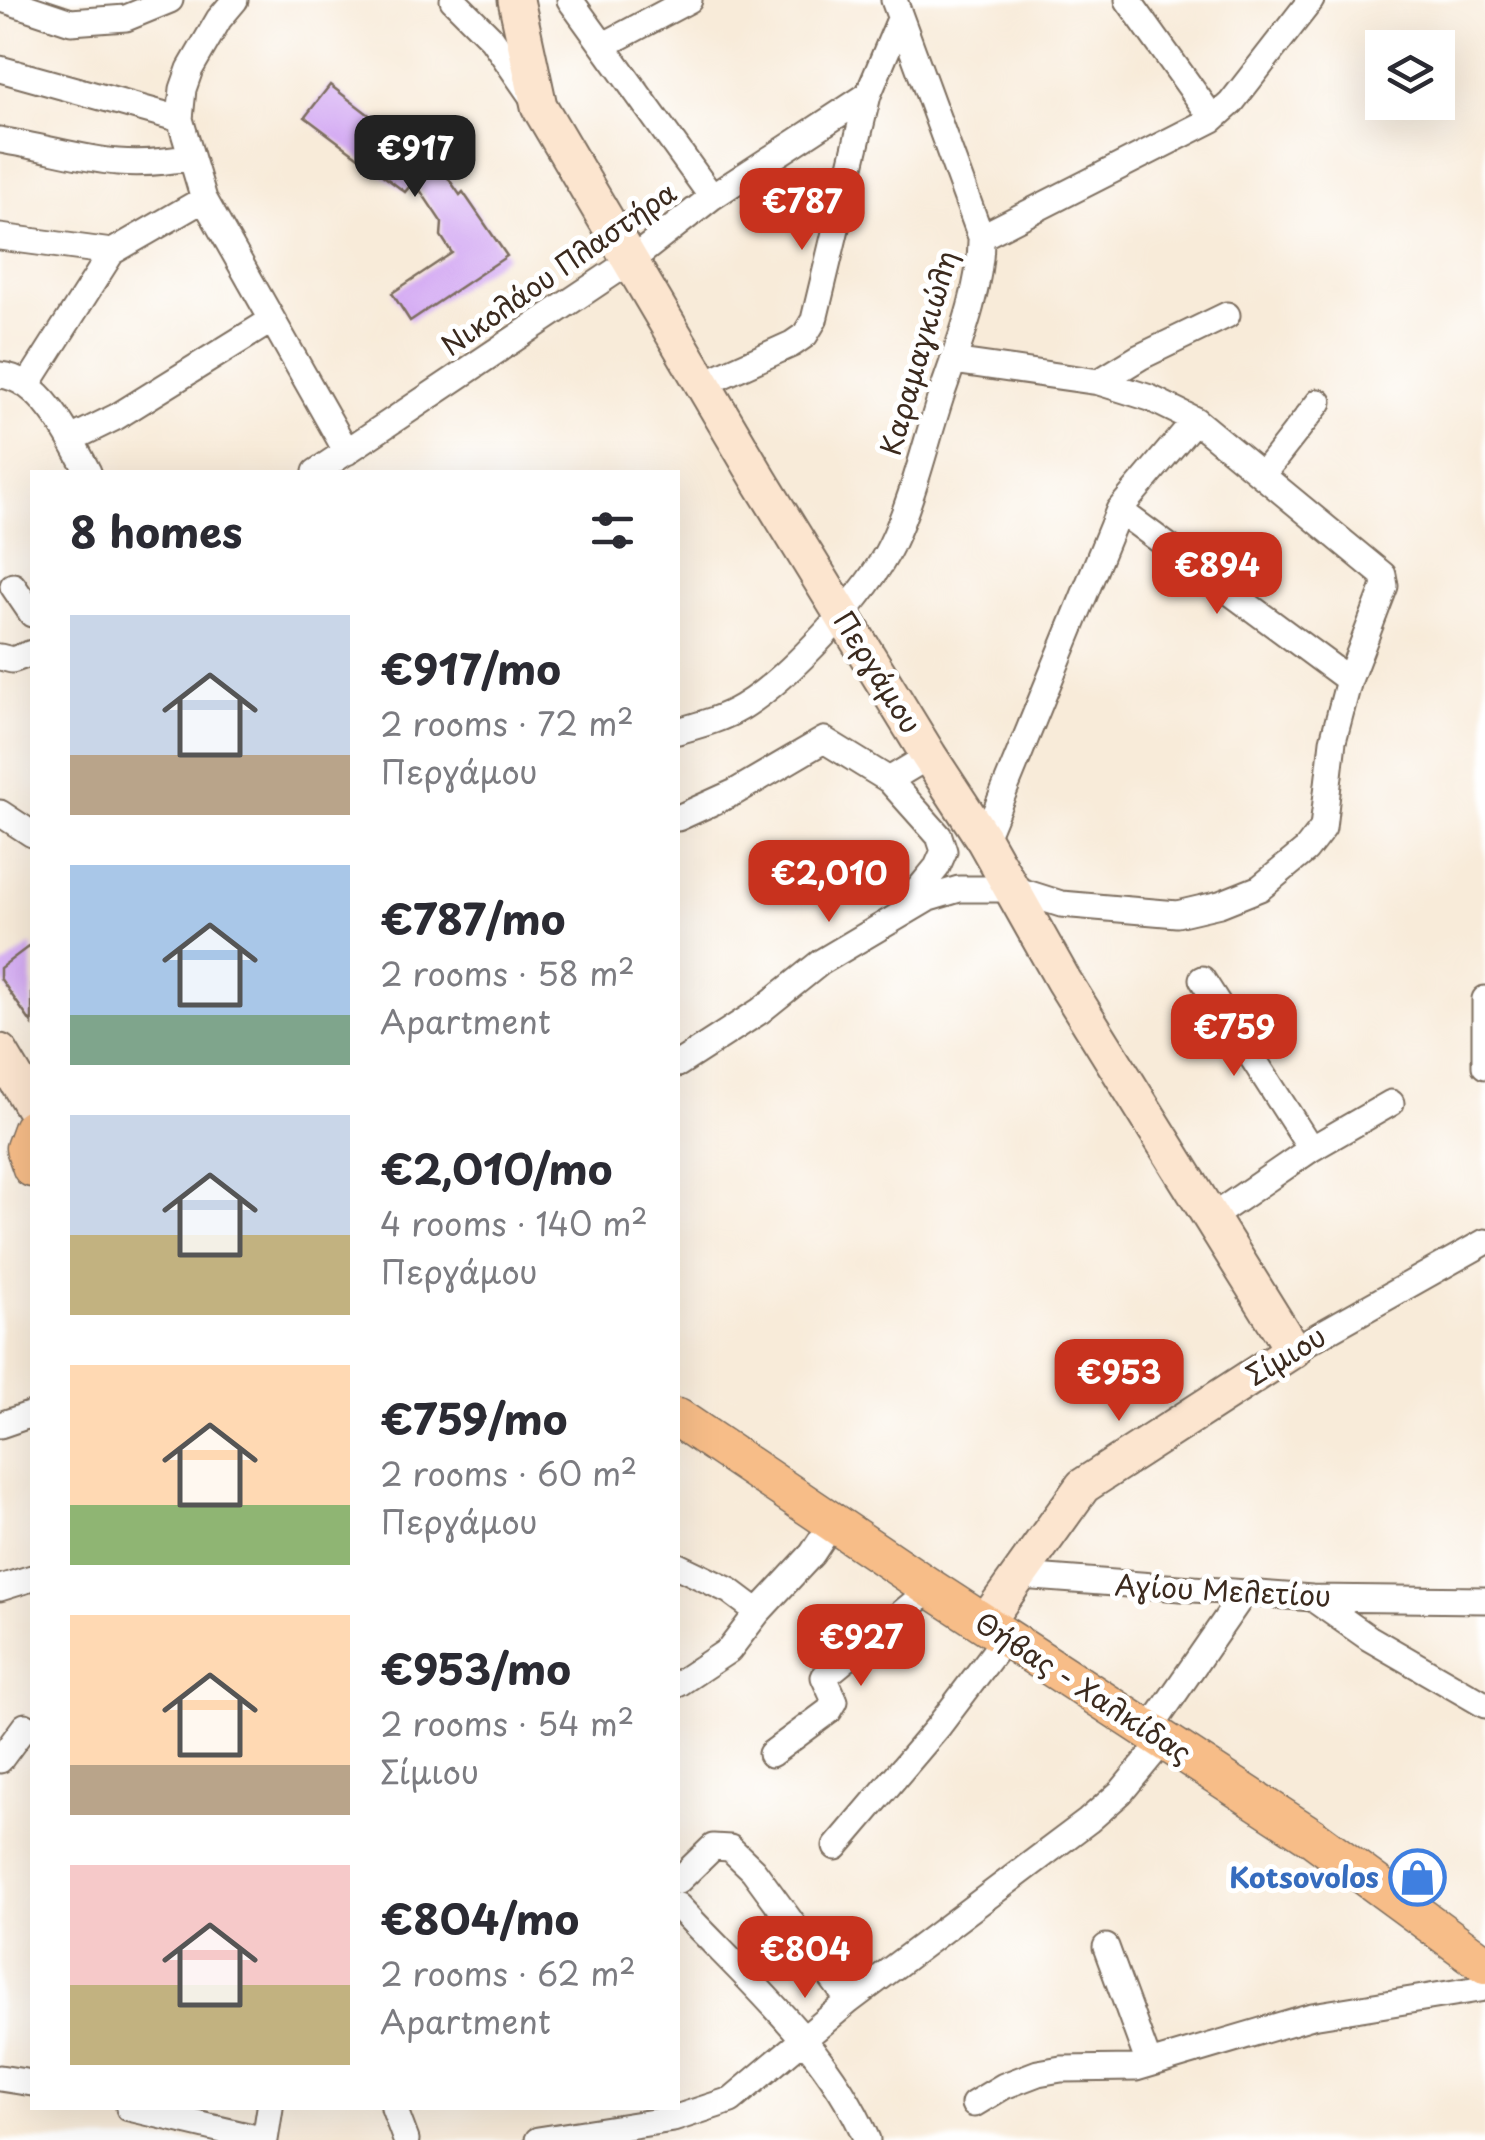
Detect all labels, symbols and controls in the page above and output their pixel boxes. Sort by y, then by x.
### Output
map controls [1365,30,1455,120]
button: layers [1365,30,1455,120]
pin: €917 [356,115,474,200]
text: €917 [376,123,454,171]
pin: €787 [743,168,861,253]
street label: Νικολάου Πλαστήρα [432,170,685,365]
text: €787 [762,176,842,224]
street label: Καραμαγκιώλη [868,245,967,460]
text: 8 homes [70,499,243,562]
icon: filters [585,503,640,558]
pin: €894 [1158,532,1276,617]
text: €894 [1174,540,1260,588]
street label: Περγάμου [824,601,933,741]
text: €917/mo [380,636,561,699]
icon: home [150,655,270,775]
text: 2 rooms · 72 m² [380,699,634,747]
text: Περγάμου [380,747,537,795]
pin: €2,010 [748,840,910,925]
text: €2,010 [770,848,888,896]
text: €787/mo [380,886,565,949]
icon: home [150,905,270,1025]
text: 2 rooms · 58 m² [380,949,635,997]
pin: €759 [1175,994,1293,1079]
text: Apartment [380,997,551,1045]
text: €759 [1193,1002,1275,1050]
text: €2,010/mo [380,1136,613,1199]
icon: home [150,1155,270,1275]
text: 4 rooms · 140 m² [380,1199,648,1247]
text: Περγάμου [380,1247,537,1295]
street label: Σίμιου [1237,1314,1333,1395]
pin: €953 [1060,1339,1178,1424]
text: €953 [1077,1347,1161,1395]
text: €759/mo [380,1386,567,1449]
icon: home [150,1405,270,1525]
text: 2 rooms · 60 m² [380,1449,637,1497]
text: Περγάμου [380,1497,537,1545]
street label: Αγίου Μελετίου [1114,1562,1332,1617]
street label: Θήβας - Χαλκίδας [967,1600,1201,1773]
pin: €927 [802,1604,920,1689]
text: €927 [819,1612,903,1660]
text: €953/mo [380,1636,571,1699]
icon: home [150,1655,270,1775]
text: 2 rooms · 54 m² [380,1699,634,1747]
text: Σίμιου [380,1747,479,1795]
shop icon: Kotsovolos [1388,1848,1448,1908]
place label: Kotsovolos [1229,1855,1379,1898]
text: €804/mo [380,1886,579,1949]
icon: home [150,1905,270,2025]
pin: €804 [746,1916,864,2001]
text: €804 [760,1924,850,1972]
text: 2 rooms · 62 m² [380,1949,636,1997]
text: Apartment [380,1997,551,2045]

